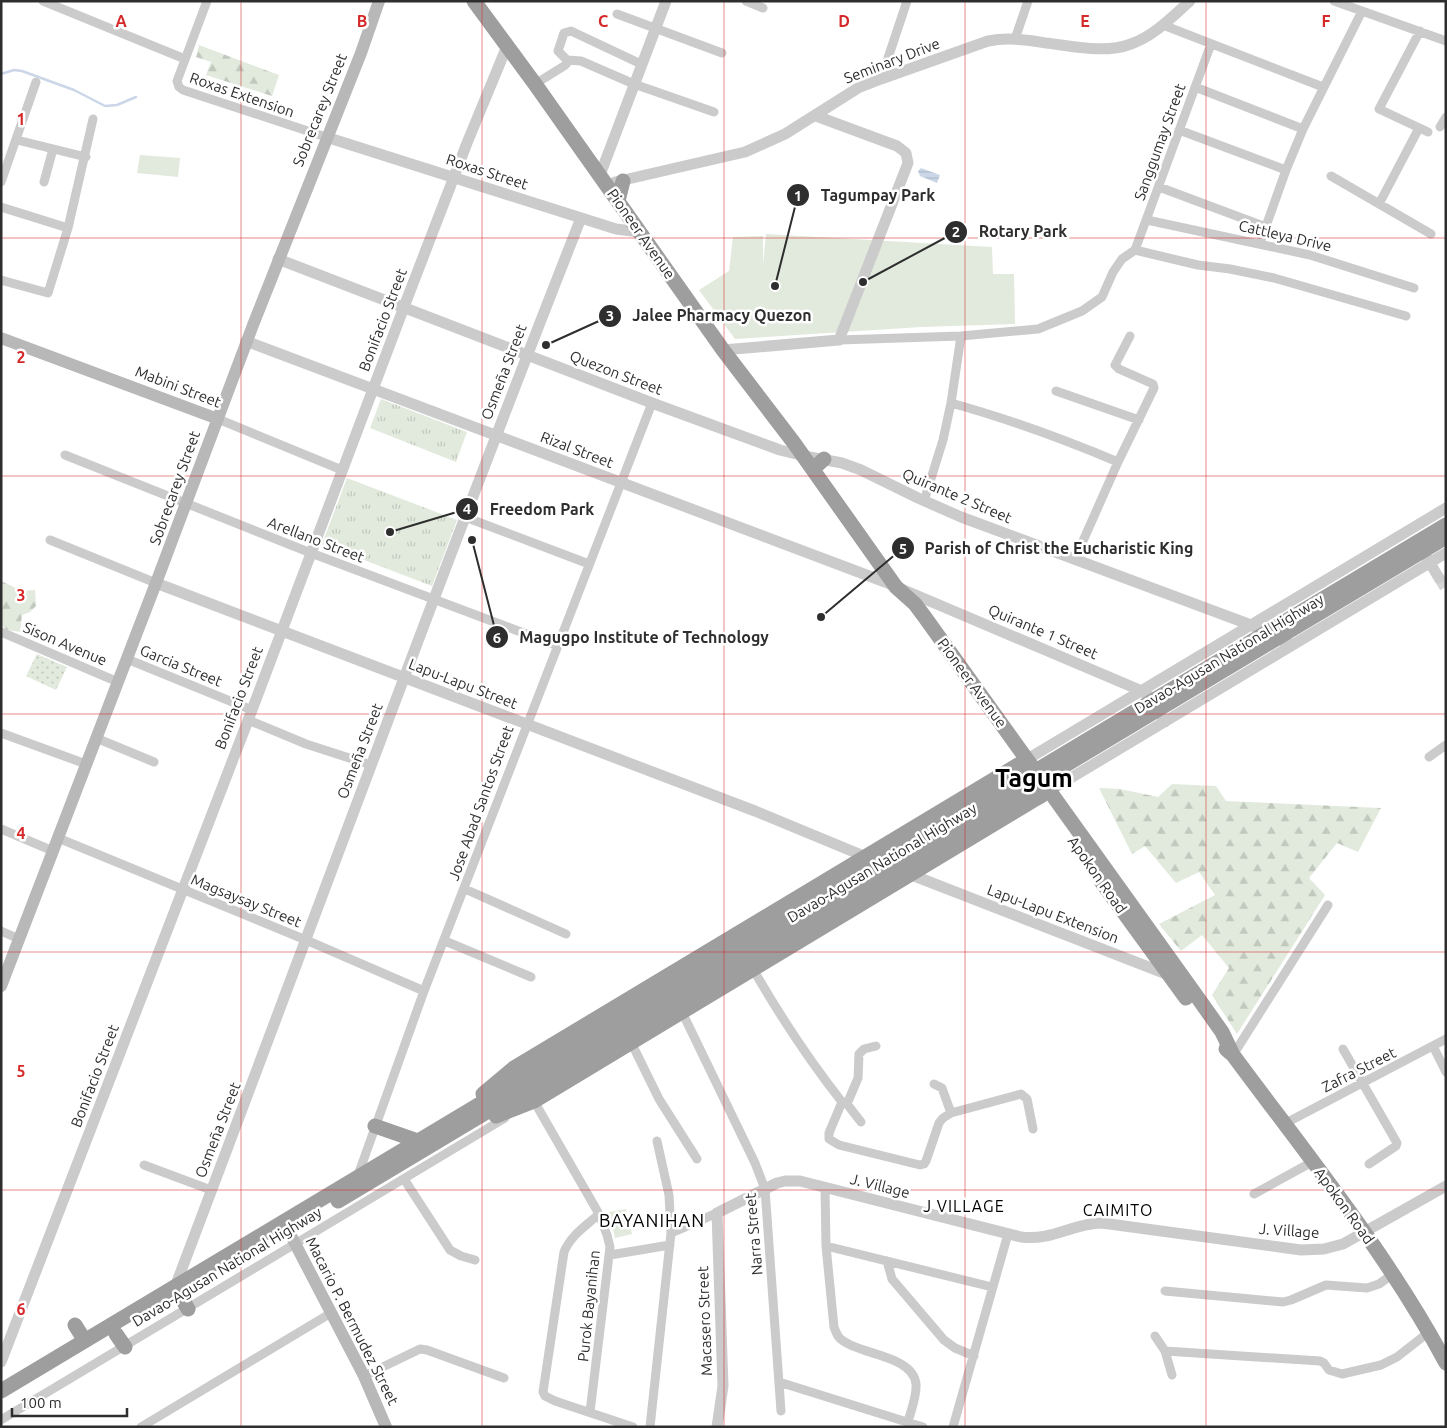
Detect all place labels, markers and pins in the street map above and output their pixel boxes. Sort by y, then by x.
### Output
callout: Tagumpay Park [786,180,945,211]
callout: Rotary Park [944,216,1077,247]
callout: Jalee Pharmacy Quezon [598,300,822,331]
callout: Freedom Park [454,494,604,525]
callout: Parish of Christ the Eucharistic King [890,533,1204,564]
callout: Magugpo Institute of Technology [484,622,778,653]

